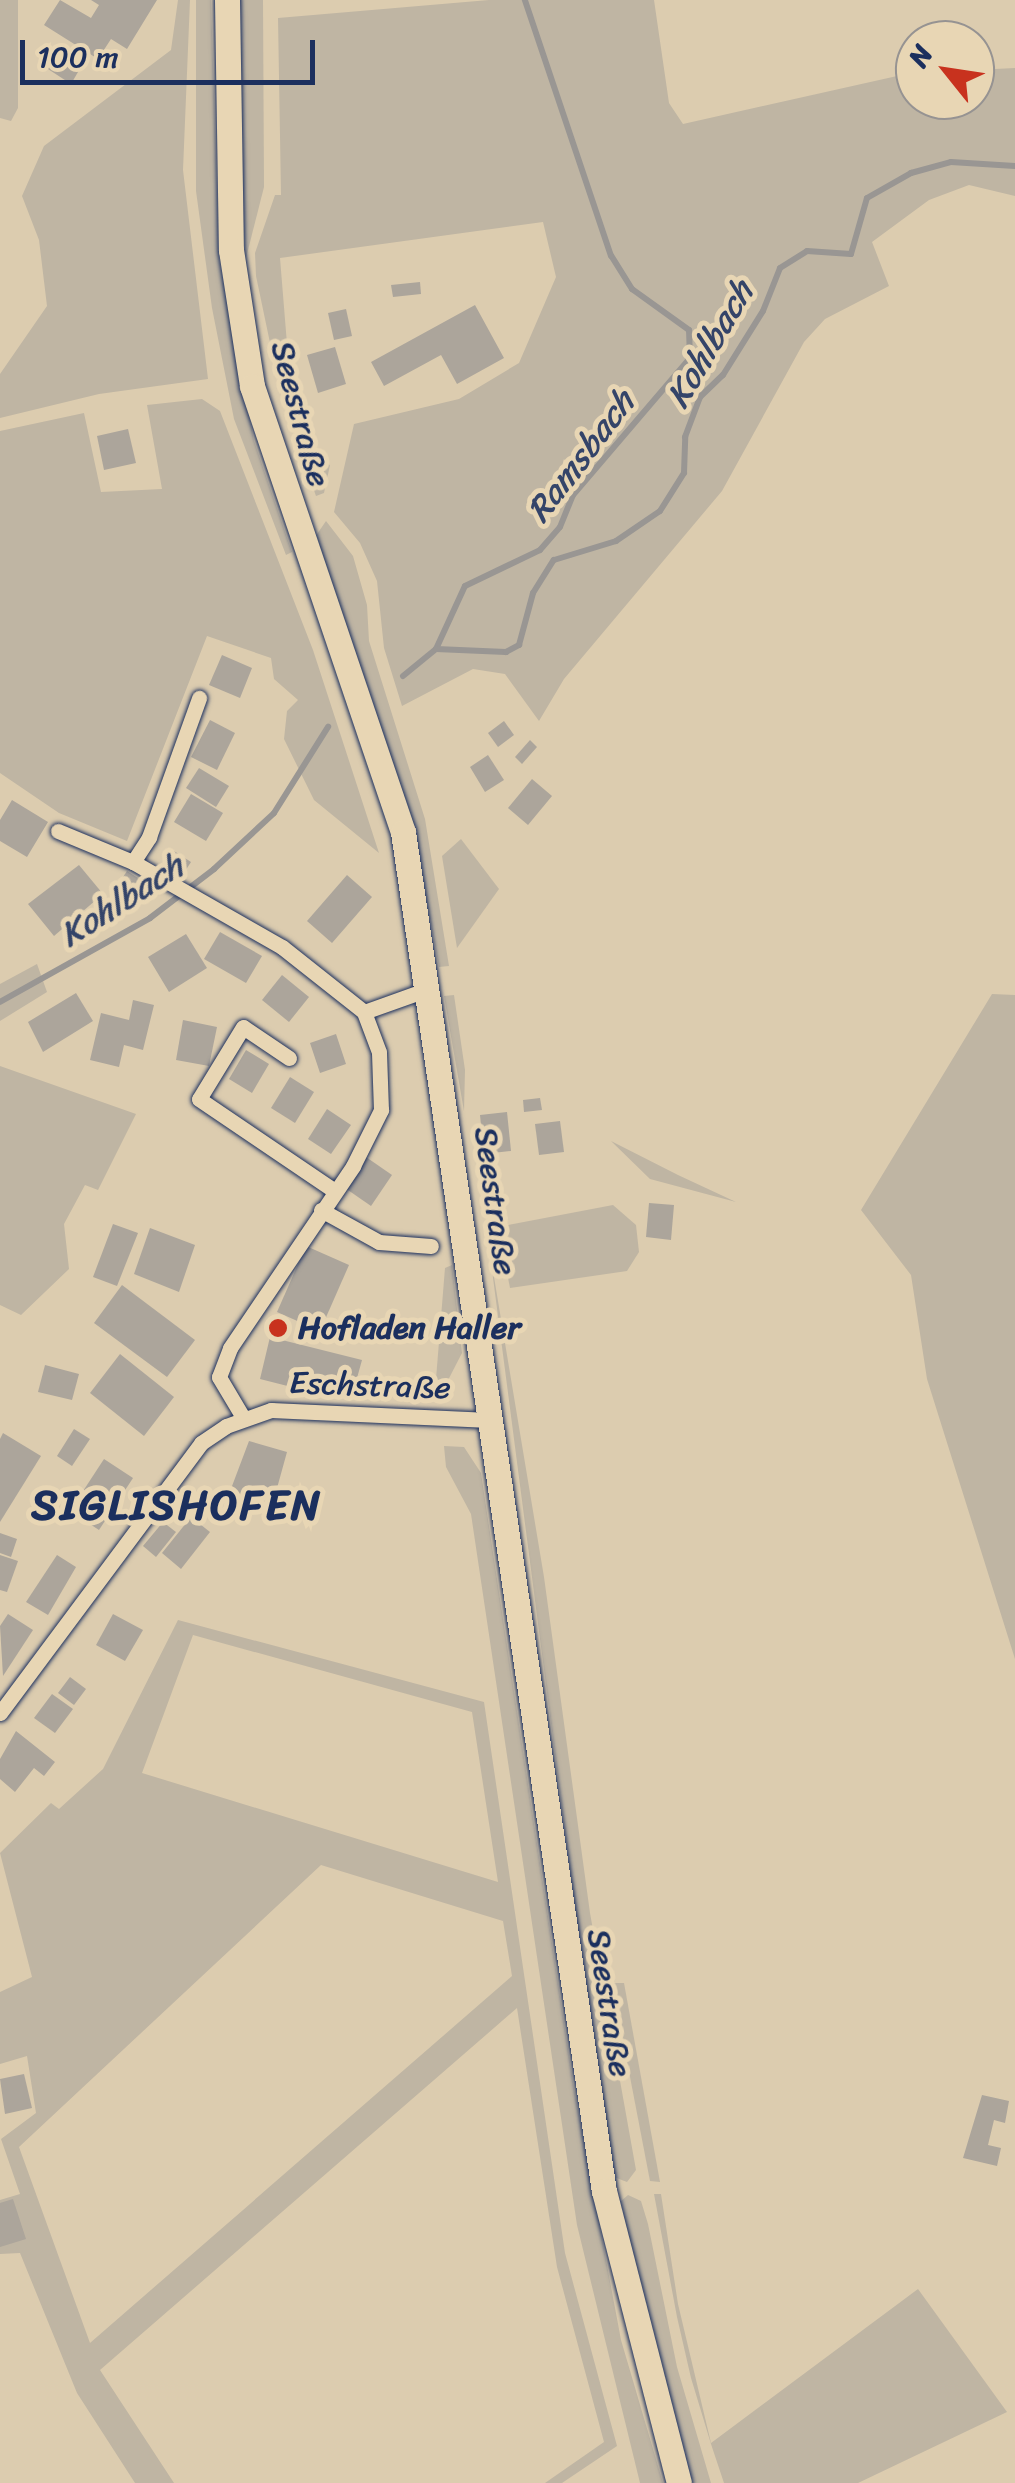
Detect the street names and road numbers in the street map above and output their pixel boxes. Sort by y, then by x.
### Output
street label: Seestraße [262,337,338,491]
street label: Seestraße [466,1124,524,1278]
street label: Eschstraße [289,1364,451,1408]
street label: Seestraße [578,1926,640,2080]

